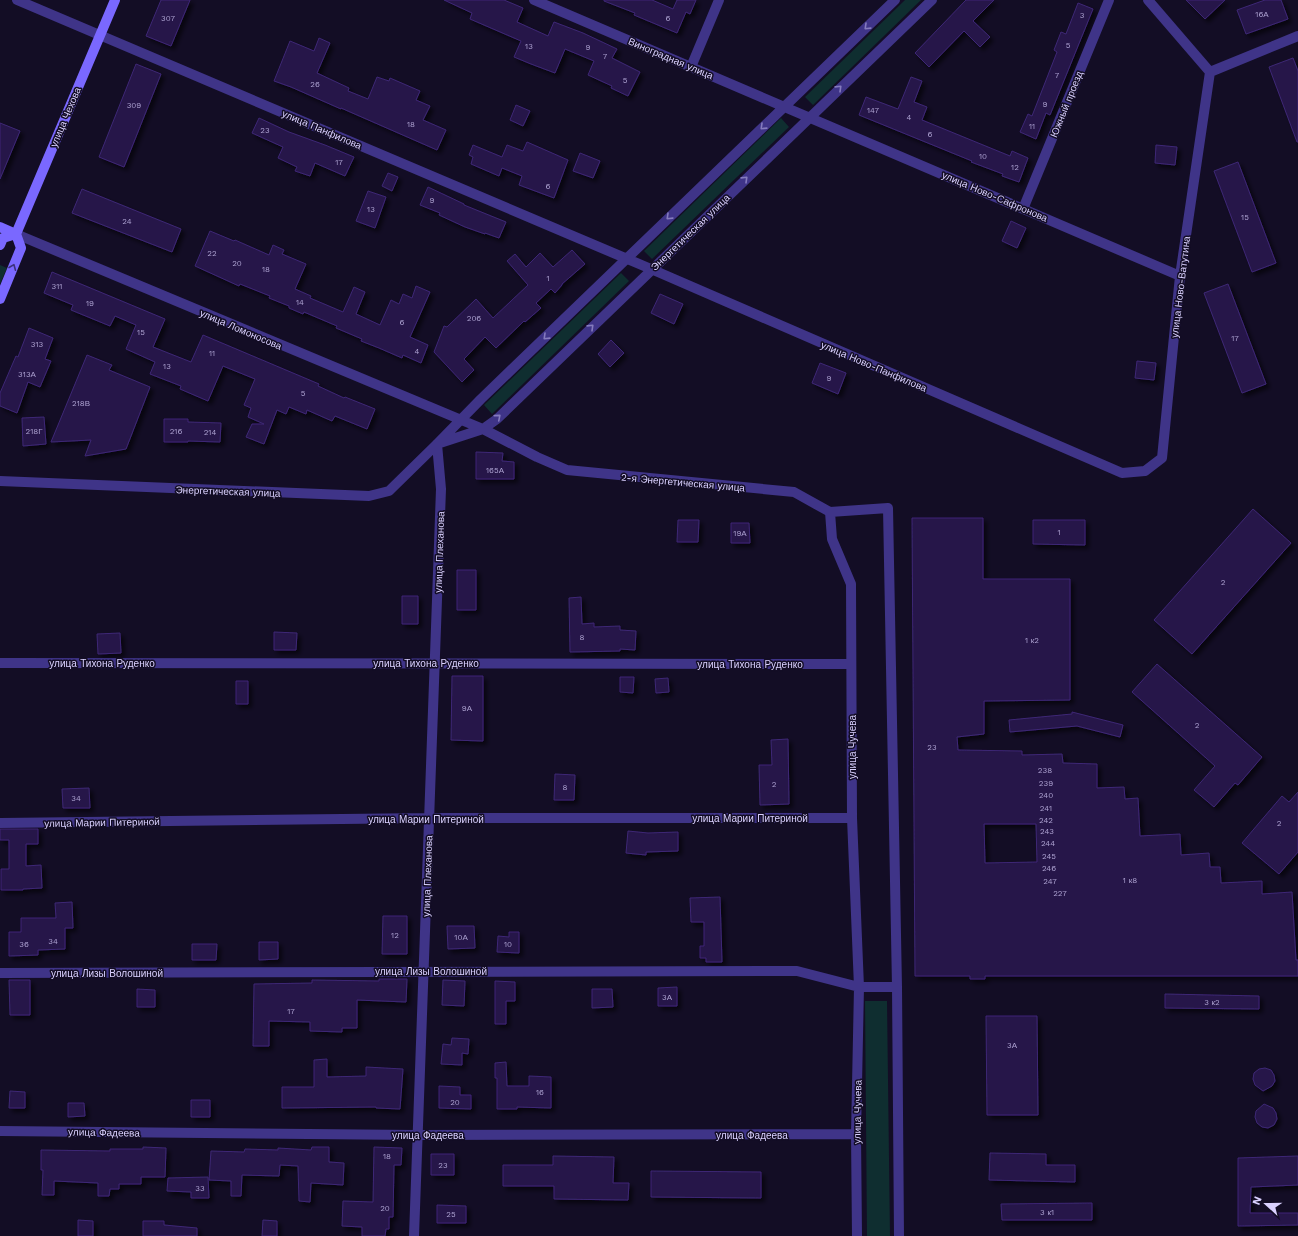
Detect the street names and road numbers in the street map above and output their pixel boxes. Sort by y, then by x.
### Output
street label: Виноградная улица [627,36,715,82]
street label: Южный проезд [1048,69,1085,139]
street label: улица Чехова [48,85,83,149]
street label: улица Панфилова [280,108,364,151]
street label: улица Ново-Сафронова [940,169,1050,224]
street label: Энергетическая улица [649,192,732,273]
street label: улица Ново-Ватутина [1169,235,1192,339]
street label: улица Ломоносова [198,307,284,352]
street label: улица Ново-Панфилова [819,339,929,394]
street label: 2-я Энергетическая улица [620,472,746,493]
street label: Энергетическая улица [175,484,281,499]
street label: улица Плеханова [433,511,446,593]
street label: улица Тихона Руденко [49,658,155,669]
street label: улица Тихона Руденко [373,658,479,669]
street label: улица Тихона Руденко [697,659,803,670]
street label: улица Чучева [847,715,858,779]
street label: улица Марии Питериной [692,813,808,824]
street label: улица Марии Питериной [368,814,484,825]
street label: улица Марии Питериной [44,816,160,829]
street label: улица Плеханова [421,835,434,917]
street label: улица Лизы Волошиной [375,966,487,977]
street label: улица Лизы Волошиной [51,968,163,979]
street label: улица Чучева [851,1079,864,1144]
street label: улица Фадеева [68,1126,140,1139]
street label: улица Фадеева [392,1130,464,1141]
street label: улица Фадеева [716,1130,788,1141]

